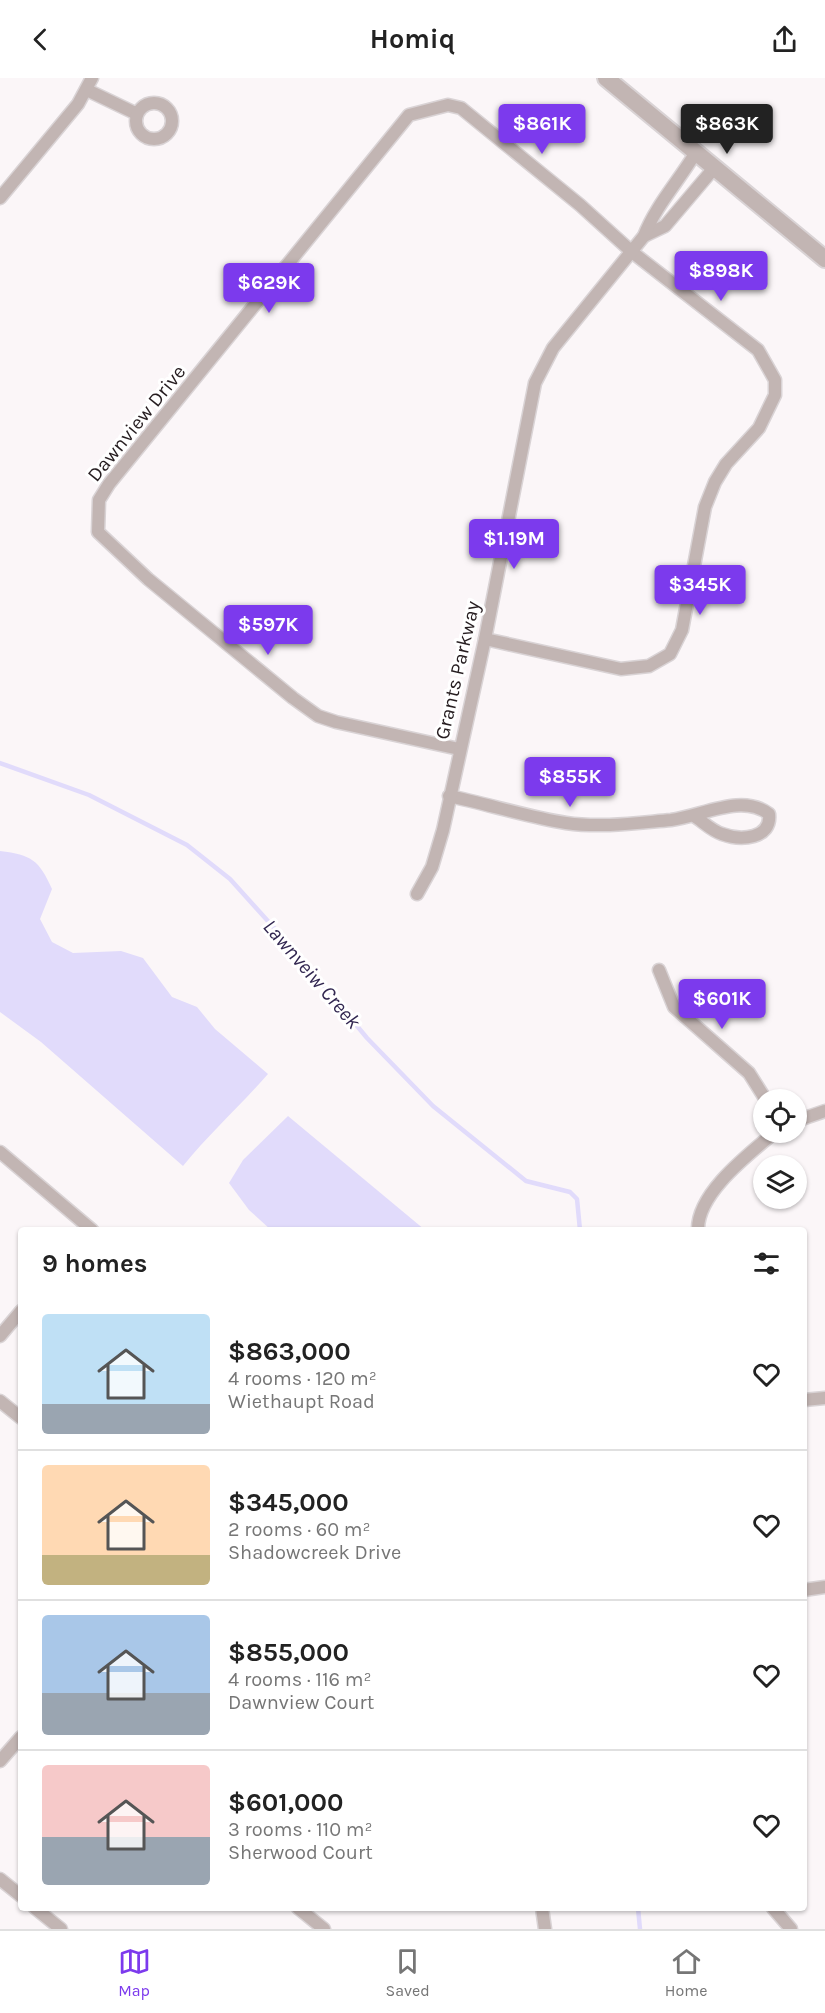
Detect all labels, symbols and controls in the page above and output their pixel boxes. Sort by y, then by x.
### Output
icon: back [24,23,57,56]
text: Homiq [370,23,455,55]
icon: share [768,23,801,56]
pin: $861K [500,104,584,155]
pin: $863K [685,104,769,155]
text: $861K [512,112,572,135]
text: $863K [695,112,759,135]
pin: $898K [679,251,763,302]
text: $898K [689,259,753,282]
pin: $629K [227,263,311,314]
text: $629K [237,271,301,294]
street label: Dawnview Drive [82,361,190,486]
pin: $1.19M [465,519,563,570]
text: $1.19M [483,527,545,550]
pin: $345K [658,565,742,616]
text: $345K [669,573,731,596]
street label: Grants Parkway [430,599,485,742]
pin: $597K [226,605,310,656]
text: $597K [238,613,298,636]
pin: $855K [528,757,612,808]
text: $855K [538,765,602,788]
water label: Lawnveiw Creek [258,915,366,1034]
pin: $601K [680,979,764,1030]
text: $601K [693,987,751,1010]
map controls [753,1089,807,1209]
button: locate [753,1089,807,1143]
button: layers [753,1155,807,1209]
icon: filters [750,1247,783,1280]
text: 9 homes [42,1248,148,1279]
text: $863,000 [228,1336,351,1367]
icon: home [90,1338,162,1410]
icon: heart [750,1358,783,1391]
text: 4 rooms · 120 m² [228,1367,377,1390]
text: Wiethaupt Road [228,1390,375,1413]
text: $345,000 [228,1487,349,1518]
icon: home [90,1489,162,1561]
icon: heart [750,1509,783,1542]
text: 2 rooms · 60 m² [228,1518,371,1541]
text: Shadowcreek Drive [228,1541,401,1564]
text: $855,000 [228,1637,349,1668]
icon: home [90,1639,162,1711]
icon: heart [750,1659,783,1692]
text: 4 rooms · 116 m² [228,1668,371,1691]
text: Dawnview Court [228,1691,374,1714]
text: $601,000 [228,1787,343,1818]
icon: home [90,1789,162,1861]
icon: heart [750,1809,783,1842]
text: 3 rooms · 110 m² [228,1818,373,1841]
text: Sherwood Court [228,1841,373,1864]
tab: Map [118,1945,151,2000]
tab: Saved [386,1945,430,2000]
tab: Home [665,1945,707,2000]

